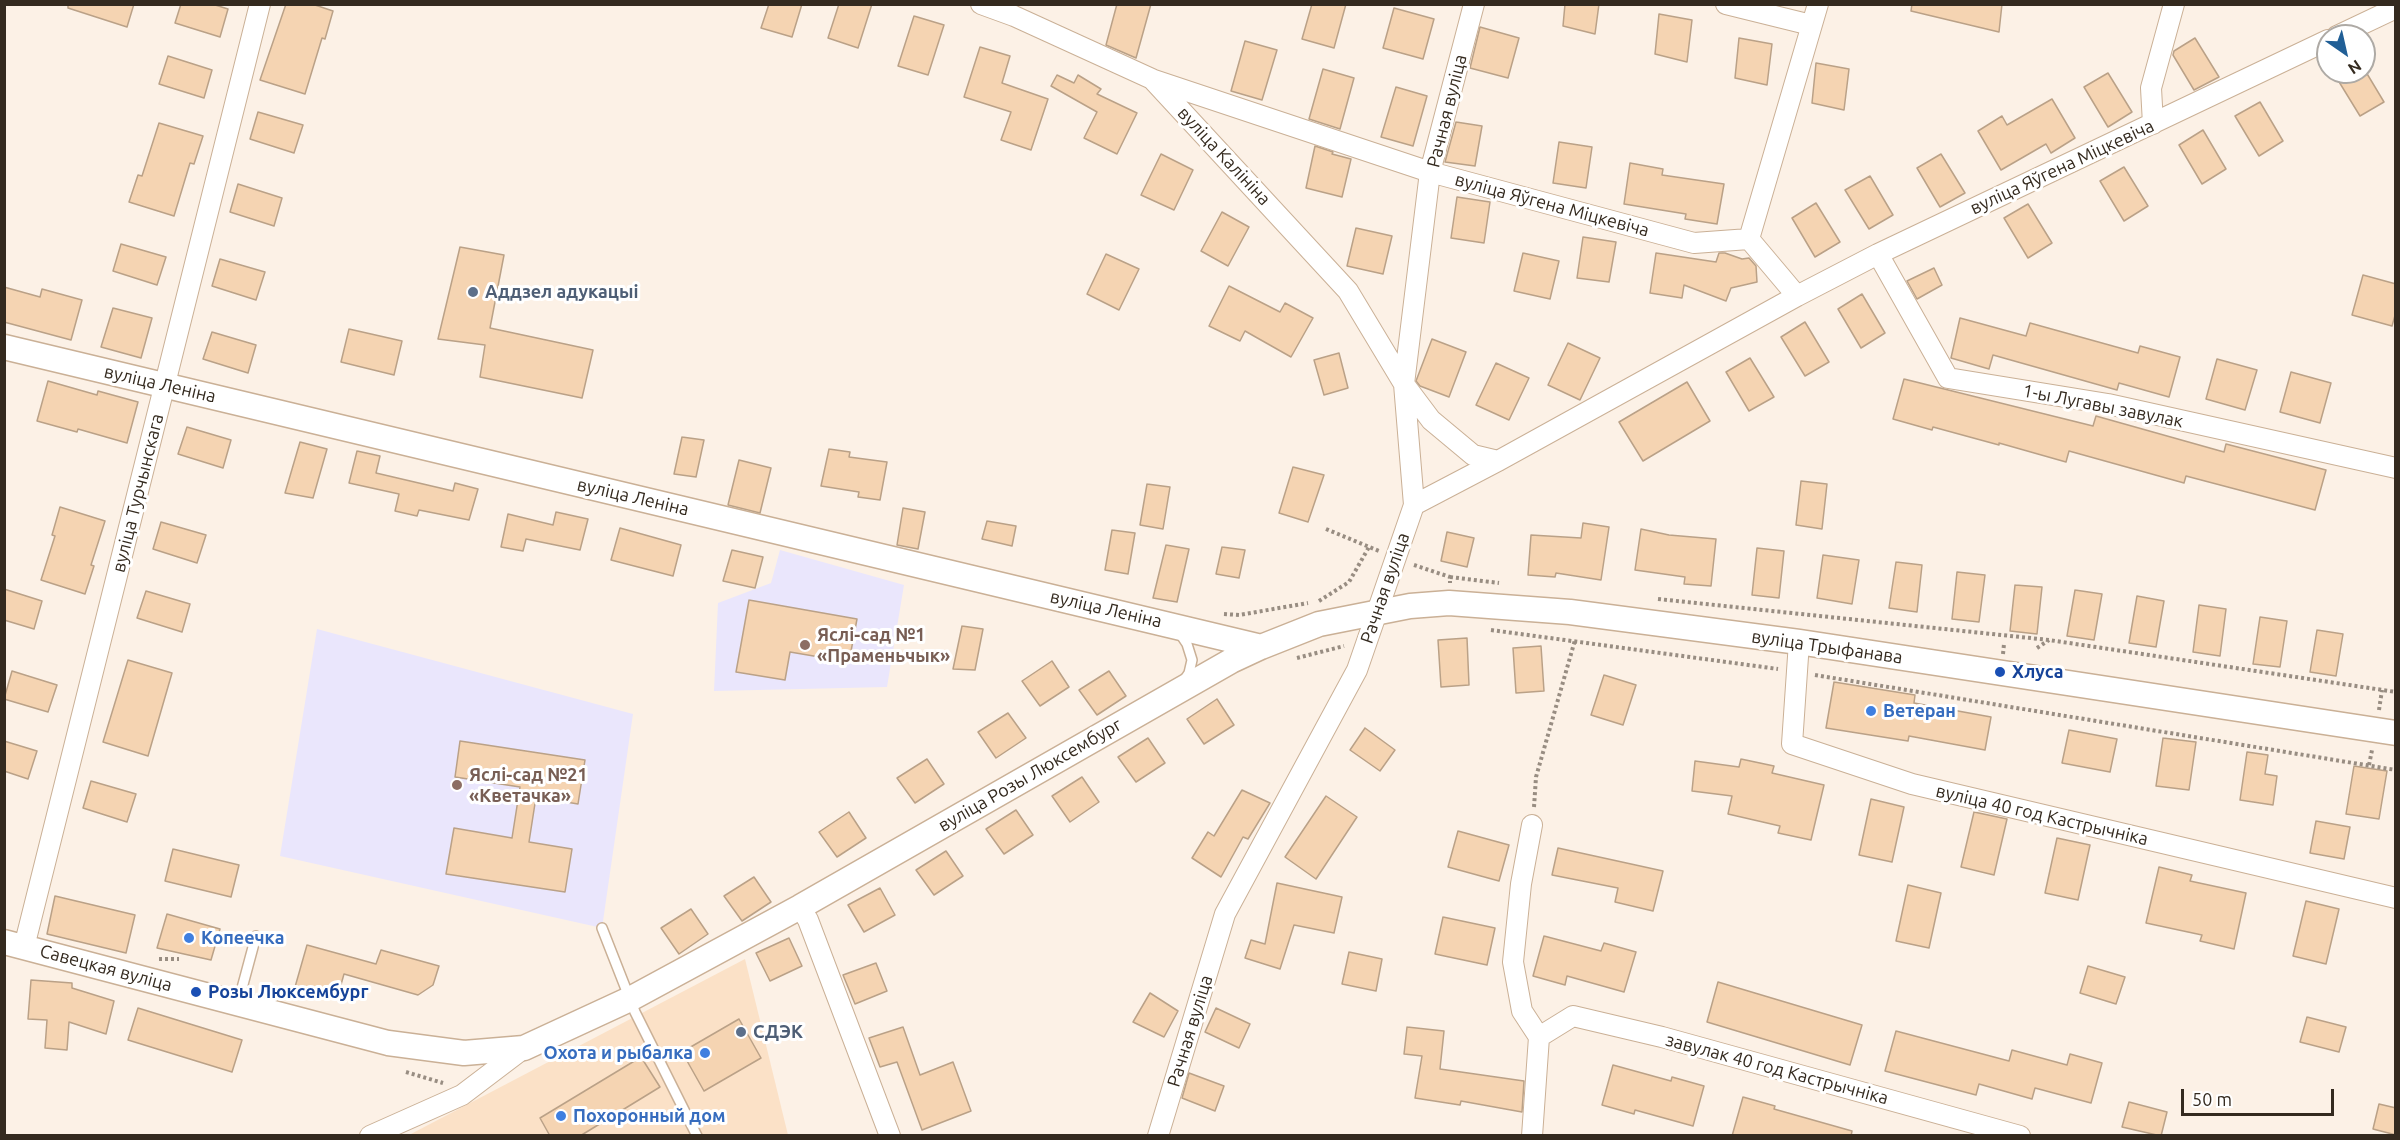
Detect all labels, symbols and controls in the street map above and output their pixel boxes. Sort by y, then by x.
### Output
north arrow [2316,24,2376,84]
street label: Рачная вуліца [1423,52,1471,170]
text: N [2345,56,2365,78]
street label: вуліца Калініна [1173,102,1275,210]
street label: вуліца Яўгена Міцкевіча [1967,115,2157,219]
street label: вуліца Яўгена Міцкевіча [1452,169,1652,241]
place label: Аддзел адукацыі [485,281,638,303]
marker: Аддзел адукацыі [466,285,480,299]
street label: вуліца Леніна [102,361,218,407]
street label: 1-ы Лугавы завулак [2021,380,2185,432]
street label: вуліца Турчынскага [108,411,168,575]
street label: вуліца Леніна [575,474,691,520]
street label: Рачная вуліца [1356,530,1414,646]
street label: вуліца Леніна [1048,586,1164,632]
place label: Яслі-сад №1 «Праменьчык» [817,624,950,666]
street label: вуліца Трыфанава [1750,626,1904,668]
marker: Яслі-сад №1 «Праменьчык» [798,638,812,652]
place label: Хлуса [2012,661,2063,683]
marker: Хлуса [1993,665,2007,679]
place label: Ветеран [1883,700,1956,722]
marker: Ветеран [1864,704,1878,718]
street label: вуліца Розы Люксембург [934,714,1126,836]
place label: Яслі-сад №21 «Кветачка» [469,764,588,806]
marker: Яслі-сад №21 «Кветачка» [450,778,464,792]
street label: вуліца 40 год Кастрычніка [1934,780,2150,850]
place label: Копеечка [201,927,284,949]
marker: Копеечка [182,931,196,945]
street label: Савецкая вуліца [38,940,174,996]
street label: Рачная вуліца [1163,972,1217,1090]
place label: Розы Люксембург [208,981,368,1003]
marker: Розы Люксембург [189,985,203,999]
place label: СДЭК [753,1021,803,1043]
marker: СДЭК [734,1025,748,1039]
street label: завулак 40 год Кастрычніка [1663,1029,1891,1109]
place label: Охота и рыбалка [543,1042,693,1064]
marker: Охота и рыбалка [698,1046,712,1060]
scale bar [2184,1077,2337,1115]
text: 50 m [2192,1089,2232,1109]
place label: Похоронный дом [573,1105,726,1127]
marker: Похоронный дом [554,1109,568,1123]

